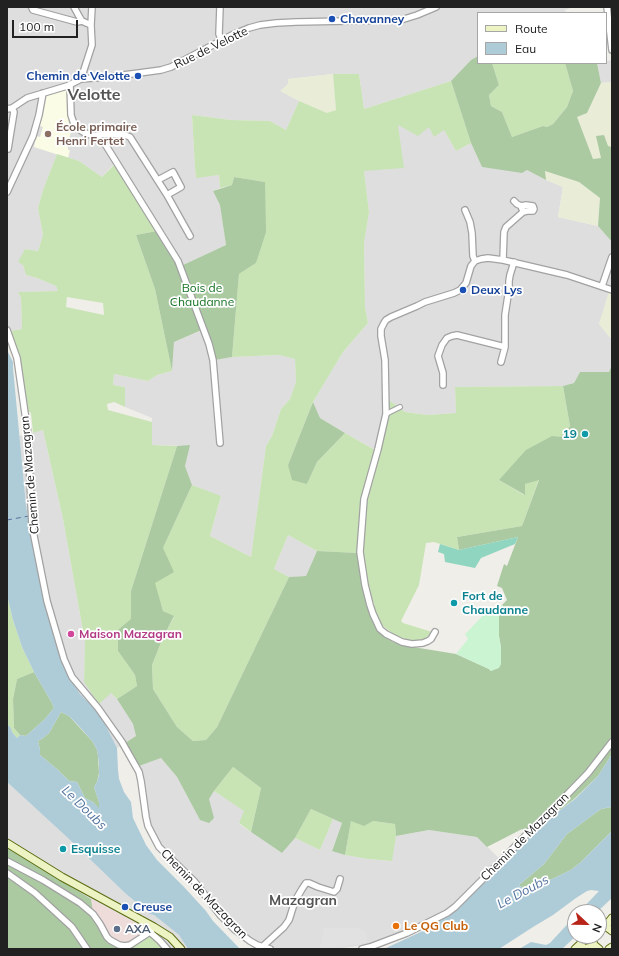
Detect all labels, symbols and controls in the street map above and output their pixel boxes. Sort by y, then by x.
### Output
scale bar [14,12,80,38]
place label: Chavanney [340,12,404,26]
legend [477,12,607,64]
marker: Chavanney [327,14,337,24]
text: 100 m [19,19,54,34]
text: Route [515,21,548,36]
street label: Rue de Velotte [172,24,250,72]
text: Eau [515,41,536,56]
place label: Chemin de Velotte [26,69,130,83]
marker: Chemin de Velotte [133,71,143,81]
district label: Velotte [67,85,121,105]
place label: École primaire Henri Fertet [56,120,137,148]
marker: École primaire Henri Fertet [43,129,53,139]
park label: Bois de Chaudanne [170,281,234,309]
place label: Deux Lys [471,283,522,297]
marker: Deux Lys [458,285,468,295]
street label: Chemin de Mazagran [18,415,42,535]
place label: 19 [563,427,577,441]
marker: 19 [580,429,590,439]
place label: Fort de Chaudanne [462,589,528,617]
marker: Fort de Chaudanne [449,598,459,608]
place label: Maison Mazagran [79,627,182,641]
marker: Maison Mazagran [66,629,76,639]
water label: Le Doubs [58,783,110,833]
street label: Chemin de Mazagran [478,790,572,884]
place label: Esquisse [71,842,120,856]
marker: Esquisse [58,844,68,854]
street label: Chemin de Mazagran [158,846,250,942]
water label: Le Doubs [494,872,552,912]
district label: Mazagran [269,893,337,909]
place label: Creuse [133,900,172,914]
marker: Creuse [120,902,130,912]
north arrow [567,904,607,944]
place label: Le QG Club [404,919,468,933]
marker: Le QG Club [391,921,401,931]
place label: AXA [125,922,151,936]
text: N [589,922,605,935]
marker: AXA [112,924,122,934]

